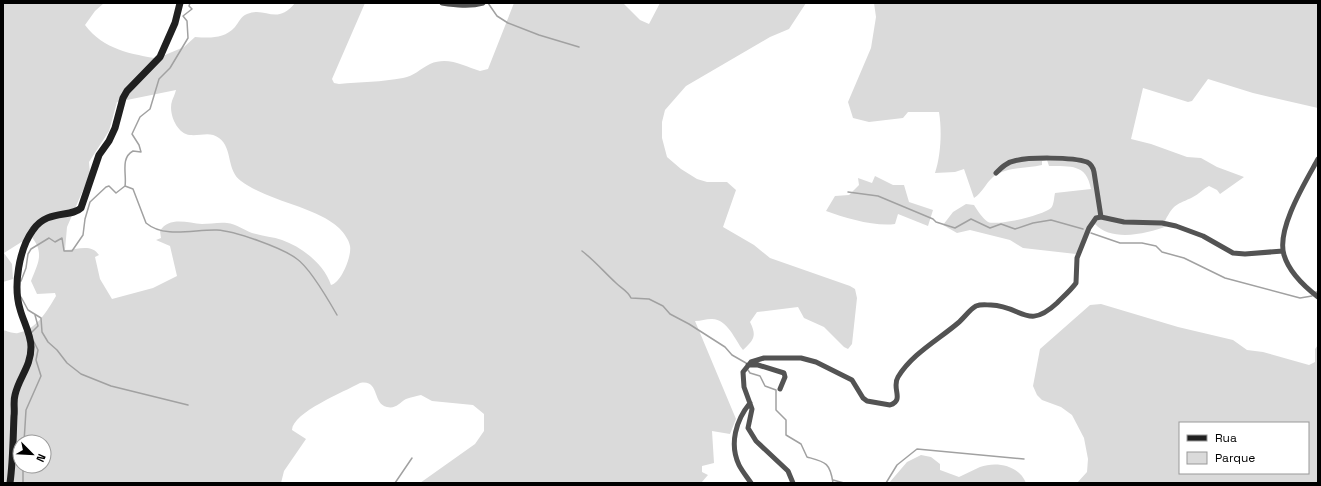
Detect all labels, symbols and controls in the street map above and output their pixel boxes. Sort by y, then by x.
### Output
legend [1179,422,1309,474]
text: Rua [1215,430,1237,446]
north arrow [12,434,52,474]
text: Parque [1215,450,1255,466]
text: N [33,452,49,464]

